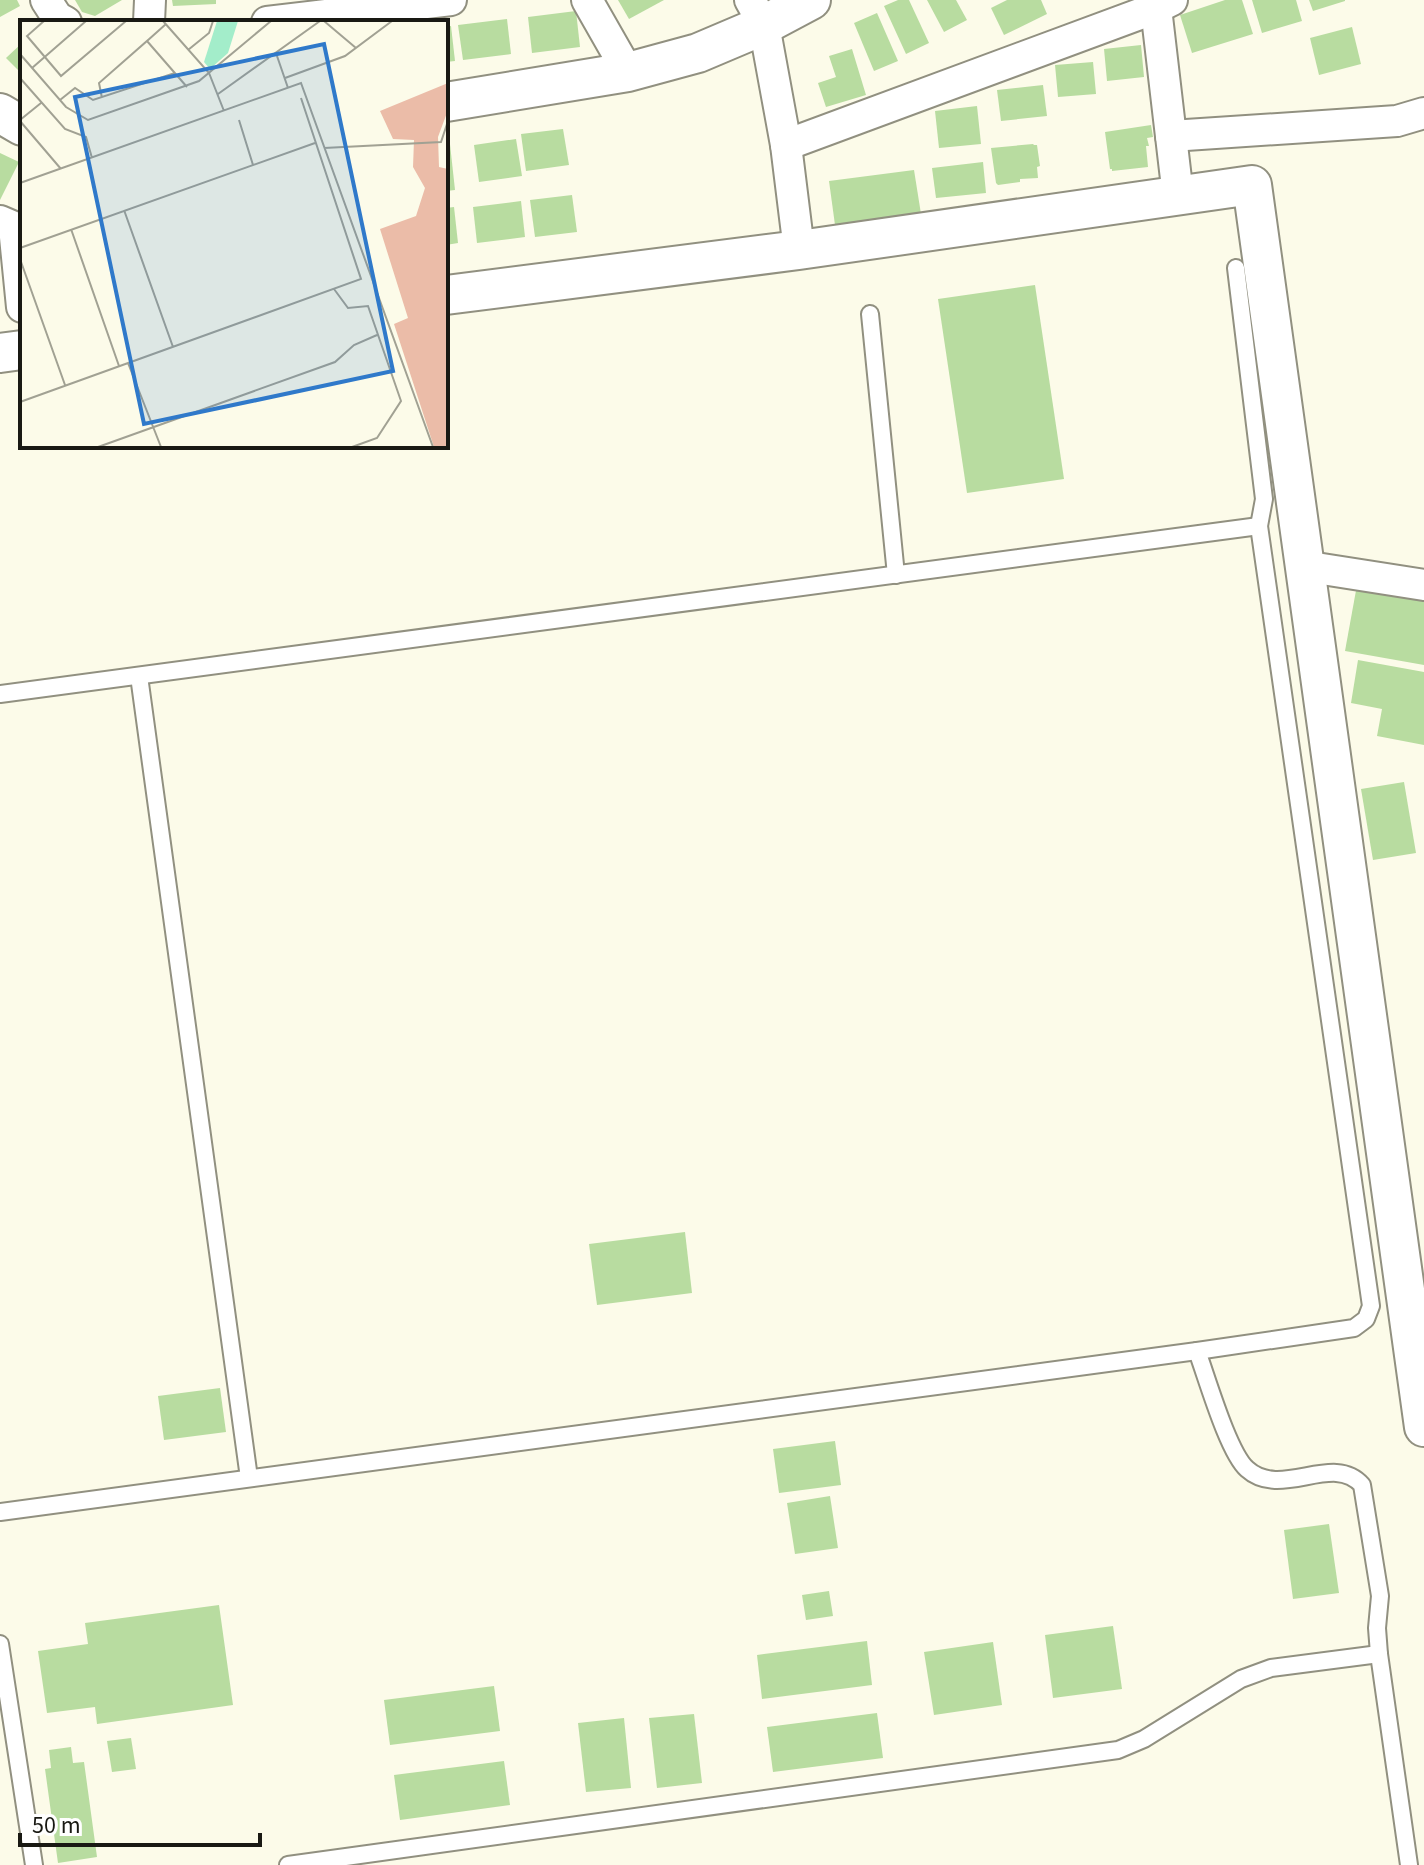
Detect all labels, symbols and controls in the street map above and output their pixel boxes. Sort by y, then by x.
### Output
inset map [20,20,448,448]
scale bar [20,1797,260,1847]
text: 50 m [32,1808,81,1843]

